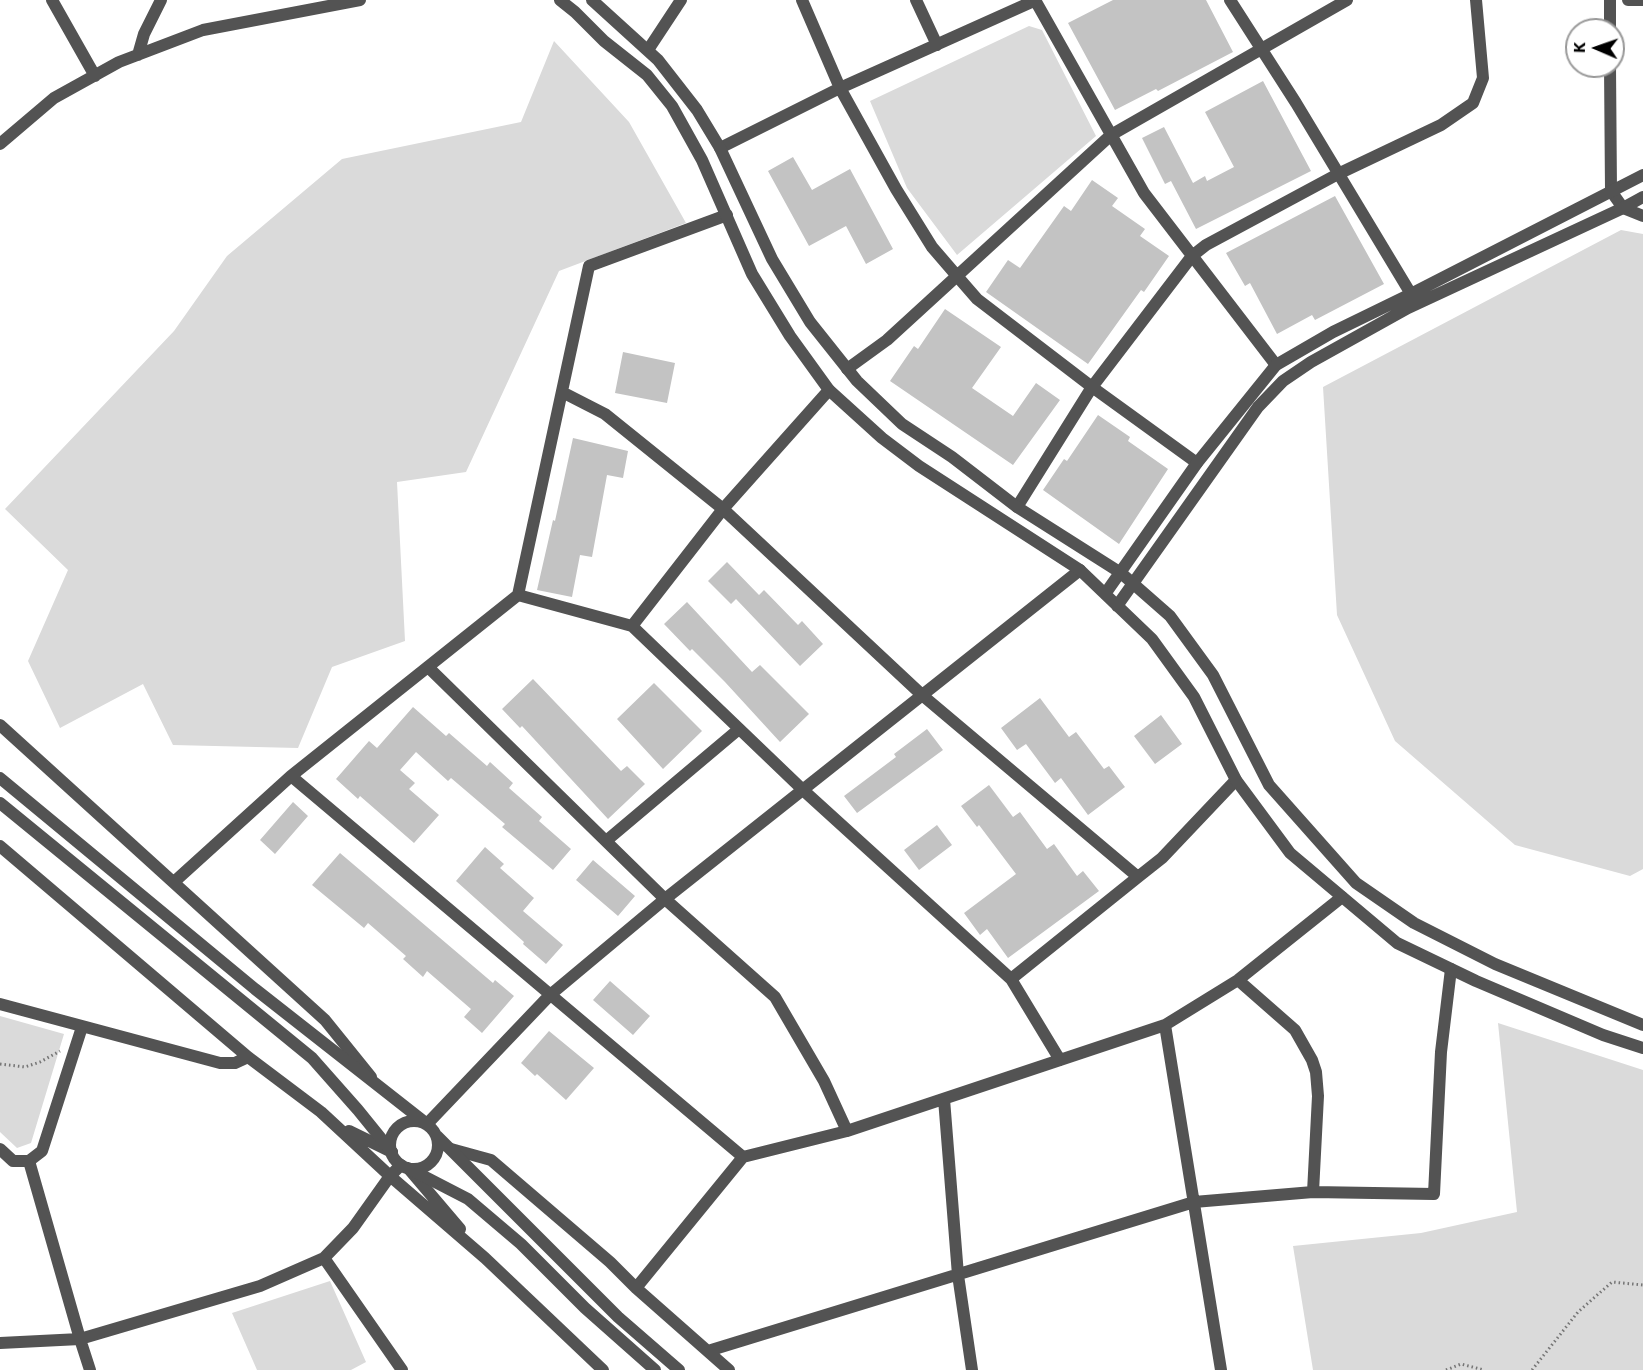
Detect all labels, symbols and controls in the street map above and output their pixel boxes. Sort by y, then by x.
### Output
north arrow [1565,18,1625,78]
text: K [1569,42,1588,53]

